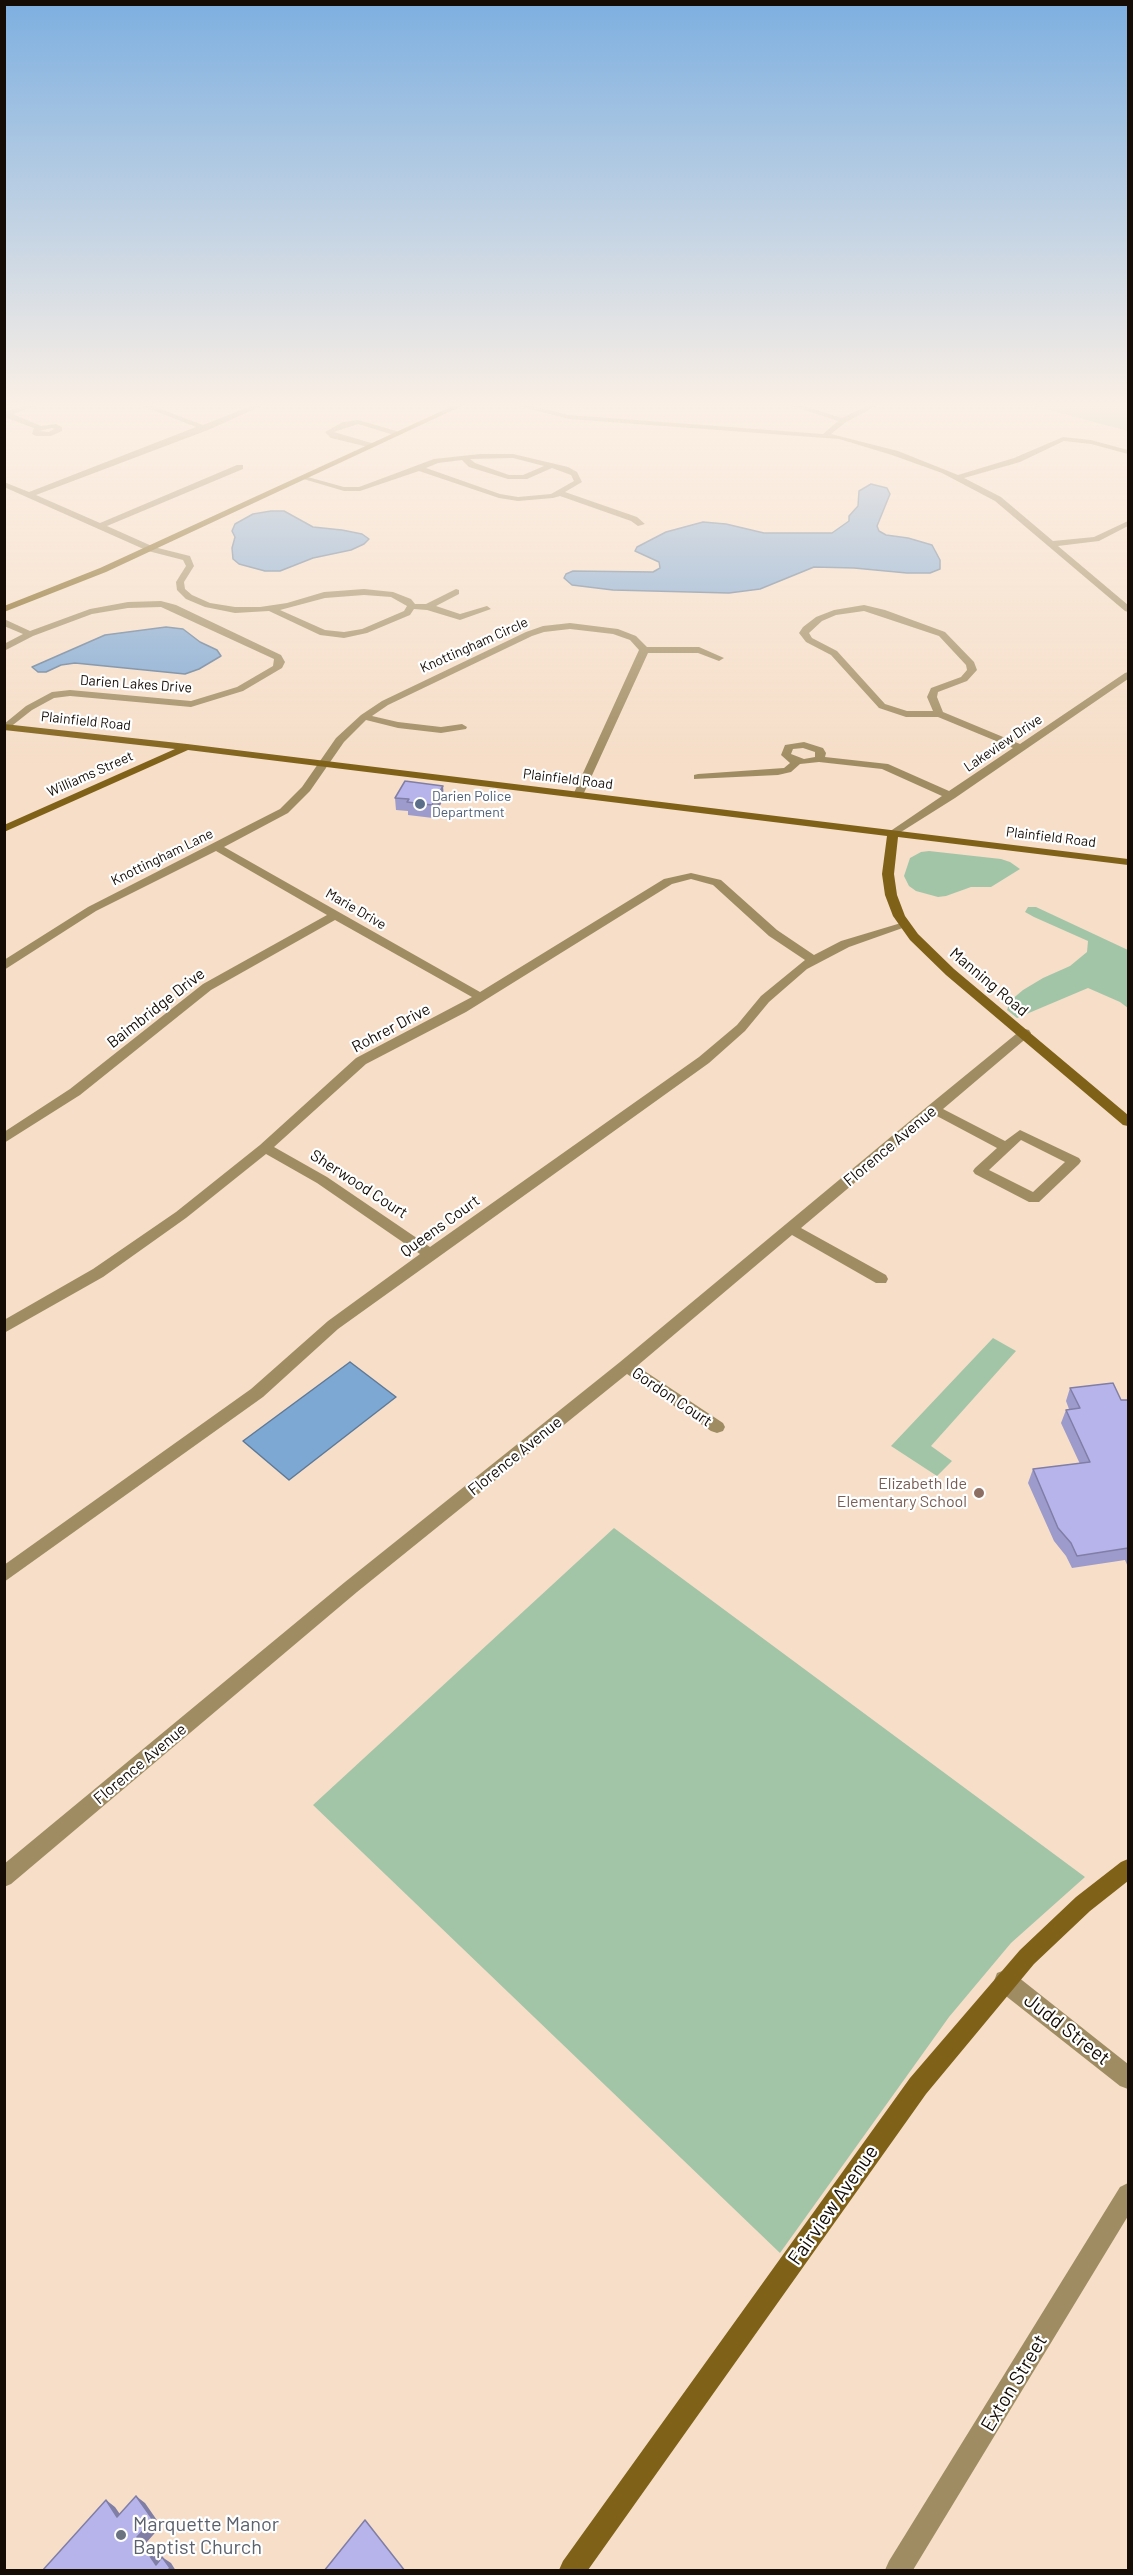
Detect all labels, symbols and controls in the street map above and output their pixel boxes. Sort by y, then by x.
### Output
street label: Knottingham Circle [417,614,531,676]
street label: Darien Lakes Drive [79,672,193,696]
street label: Plainfield Road [40,708,132,734]
street label: Lakeview Drive [961,711,1045,775]
street label: Williams Street [44,748,136,800]
street label: Plainfield Road [522,765,614,793]
place label: Darien Police Department [432,788,511,820]
marker: Darien Police Department [413,797,427,811]
street label: Plainfield Road [1005,823,1097,851]
street label: Knottingham Lane [108,825,216,889]
street label: Marie Drive [323,885,389,933]
street label: Manning Road [946,944,1032,1020]
street label: Baimbridge Drive [103,964,209,1052]
street label: Rohrer Drive [349,999,433,1057]
street label: Florence Avenue [840,1102,940,1190]
street label: Sherwood Court [307,1145,411,1223]
street label: Queens Court [397,1191,483,1261]
street label: Gordon Court [628,1363,716,1431]
street label: Florence Avenue [464,1412,566,1500]
place label: Elizabeth Ide Elementary School [837,1474,967,1512]
marker: Elizabeth Ide Elementary School [972,1486,986,1500]
street label: Florence Avenue [90,1720,190,1808]
street label: Judd Street [1019,1988,1115,2070]
street label: Fairview Avenue [783,2140,883,2270]
street label: Exton Street [976,2330,1052,2436]
place label: Marquette Manor Baptist Church [133,2512,279,2559]
marker: Marquette Manor Baptist Church [114,2528,128,2542]

